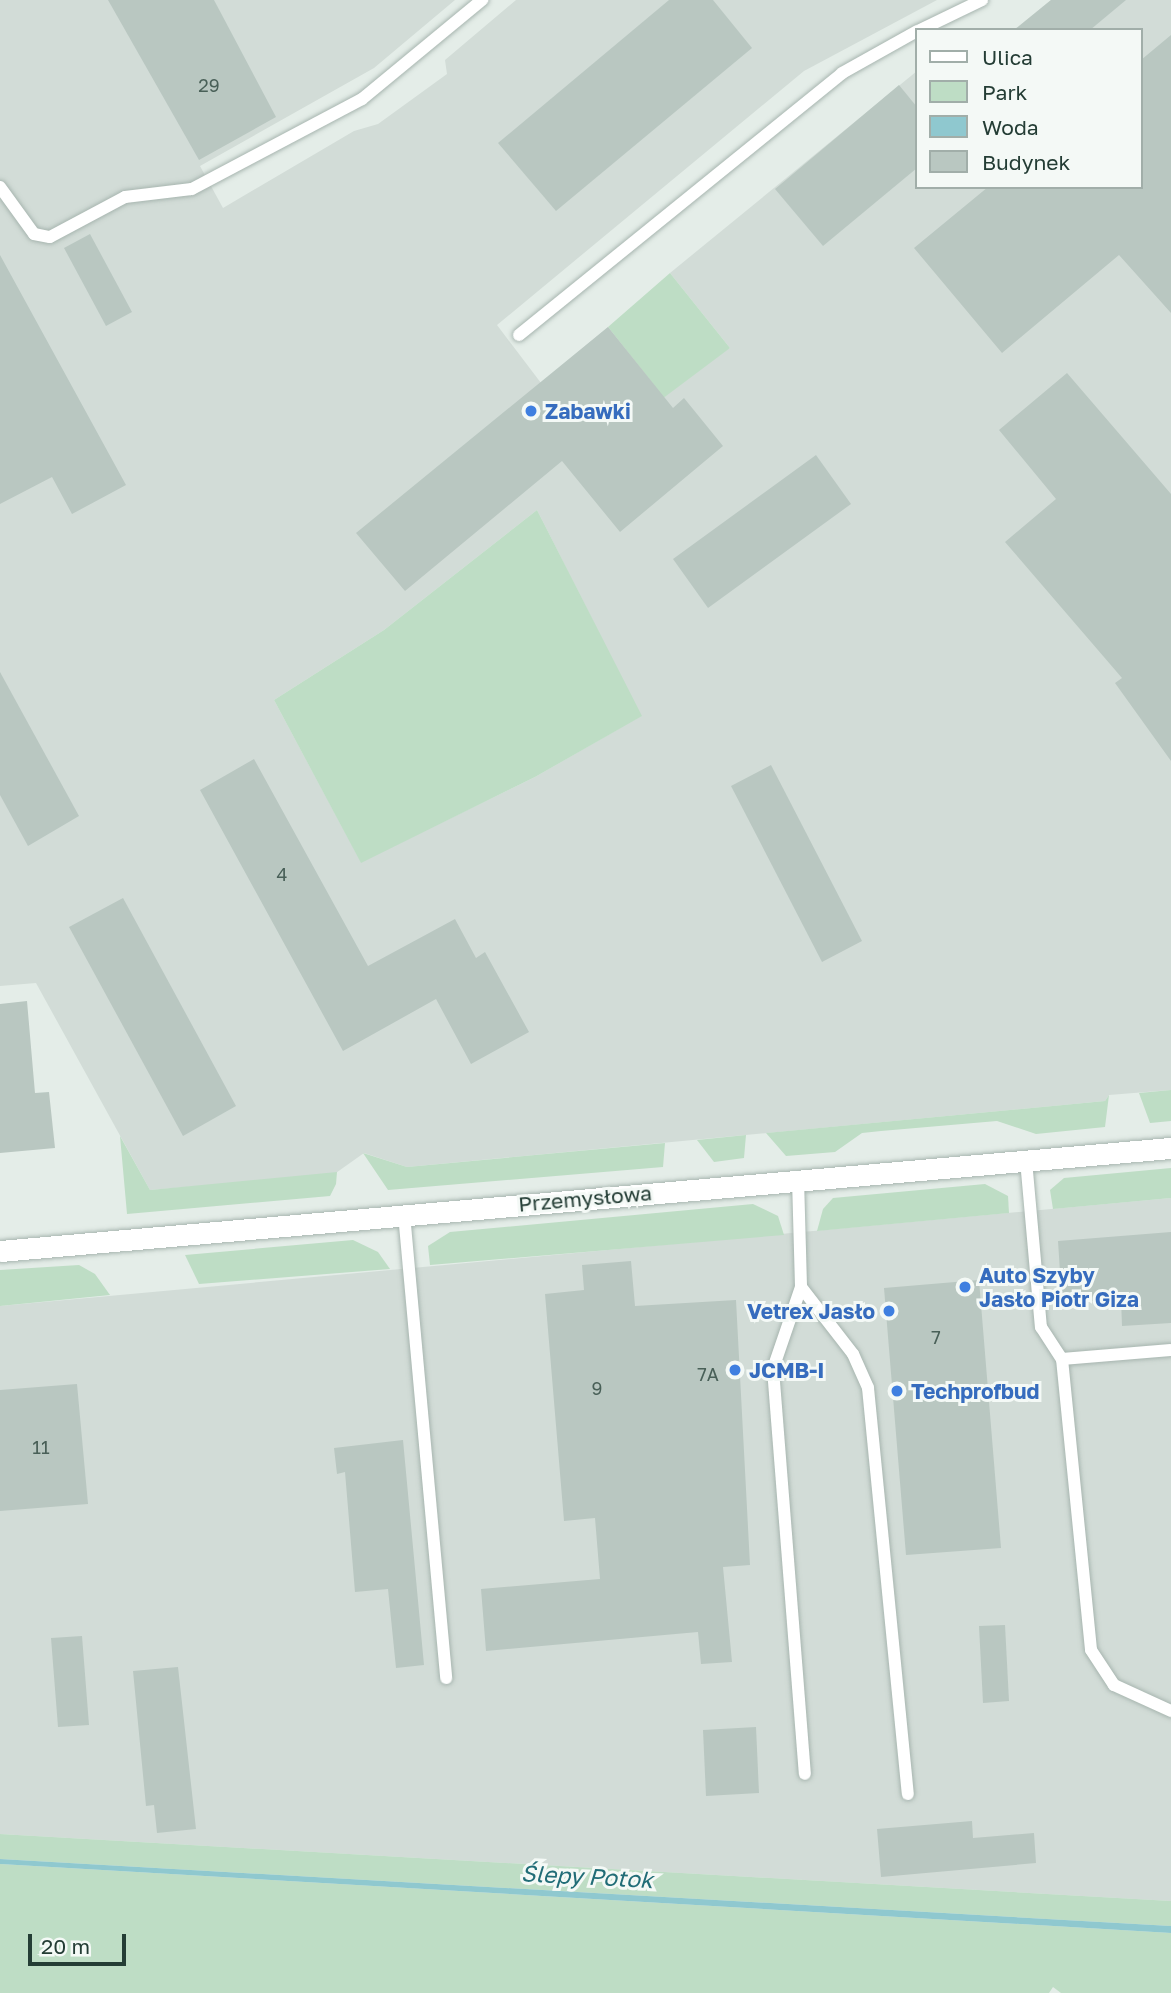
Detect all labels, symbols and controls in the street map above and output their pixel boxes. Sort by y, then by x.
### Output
legend [916,28,1143,189]
text: Ulica [982,44,1033,70]
house number: 29 [198,74,220,96]
text: Park [982,79,1027,105]
text: Woda [982,114,1039,140]
text: Budynek [982,149,1070,175]
place label: Zabawki [545,398,631,424]
marker: Zabawki [523,403,539,419]
house number: 4 [277,863,287,885]
street label: Przemysłowa [517,1180,653,1216]
place label: Auto Szyby Jasło Piotr Giza [979,1262,1139,1312]
marker: Auto Szyby Jasło Piotr Giza [957,1279,973,1295]
place label: Vetrex Jasło [747,1298,875,1324]
marker: Vetrex Jasło [881,1303,897,1319]
house number: 7 [931,1326,941,1348]
place label: JCMB-I [749,1357,824,1383]
marker: JCMB-I [727,1362,743,1378]
house number: 7A [697,1363,719,1385]
house number: 9 [592,1377,602,1399]
place label: Techprofbud [911,1378,1039,1404]
marker: Techprofbud [889,1383,905,1399]
house number: 11 [32,1436,50,1458]
water label: Ślepy Potok [520,1859,654,1893]
scale bar [32,1920,130,1964]
text: 20 m [41,1933,90,1959]

